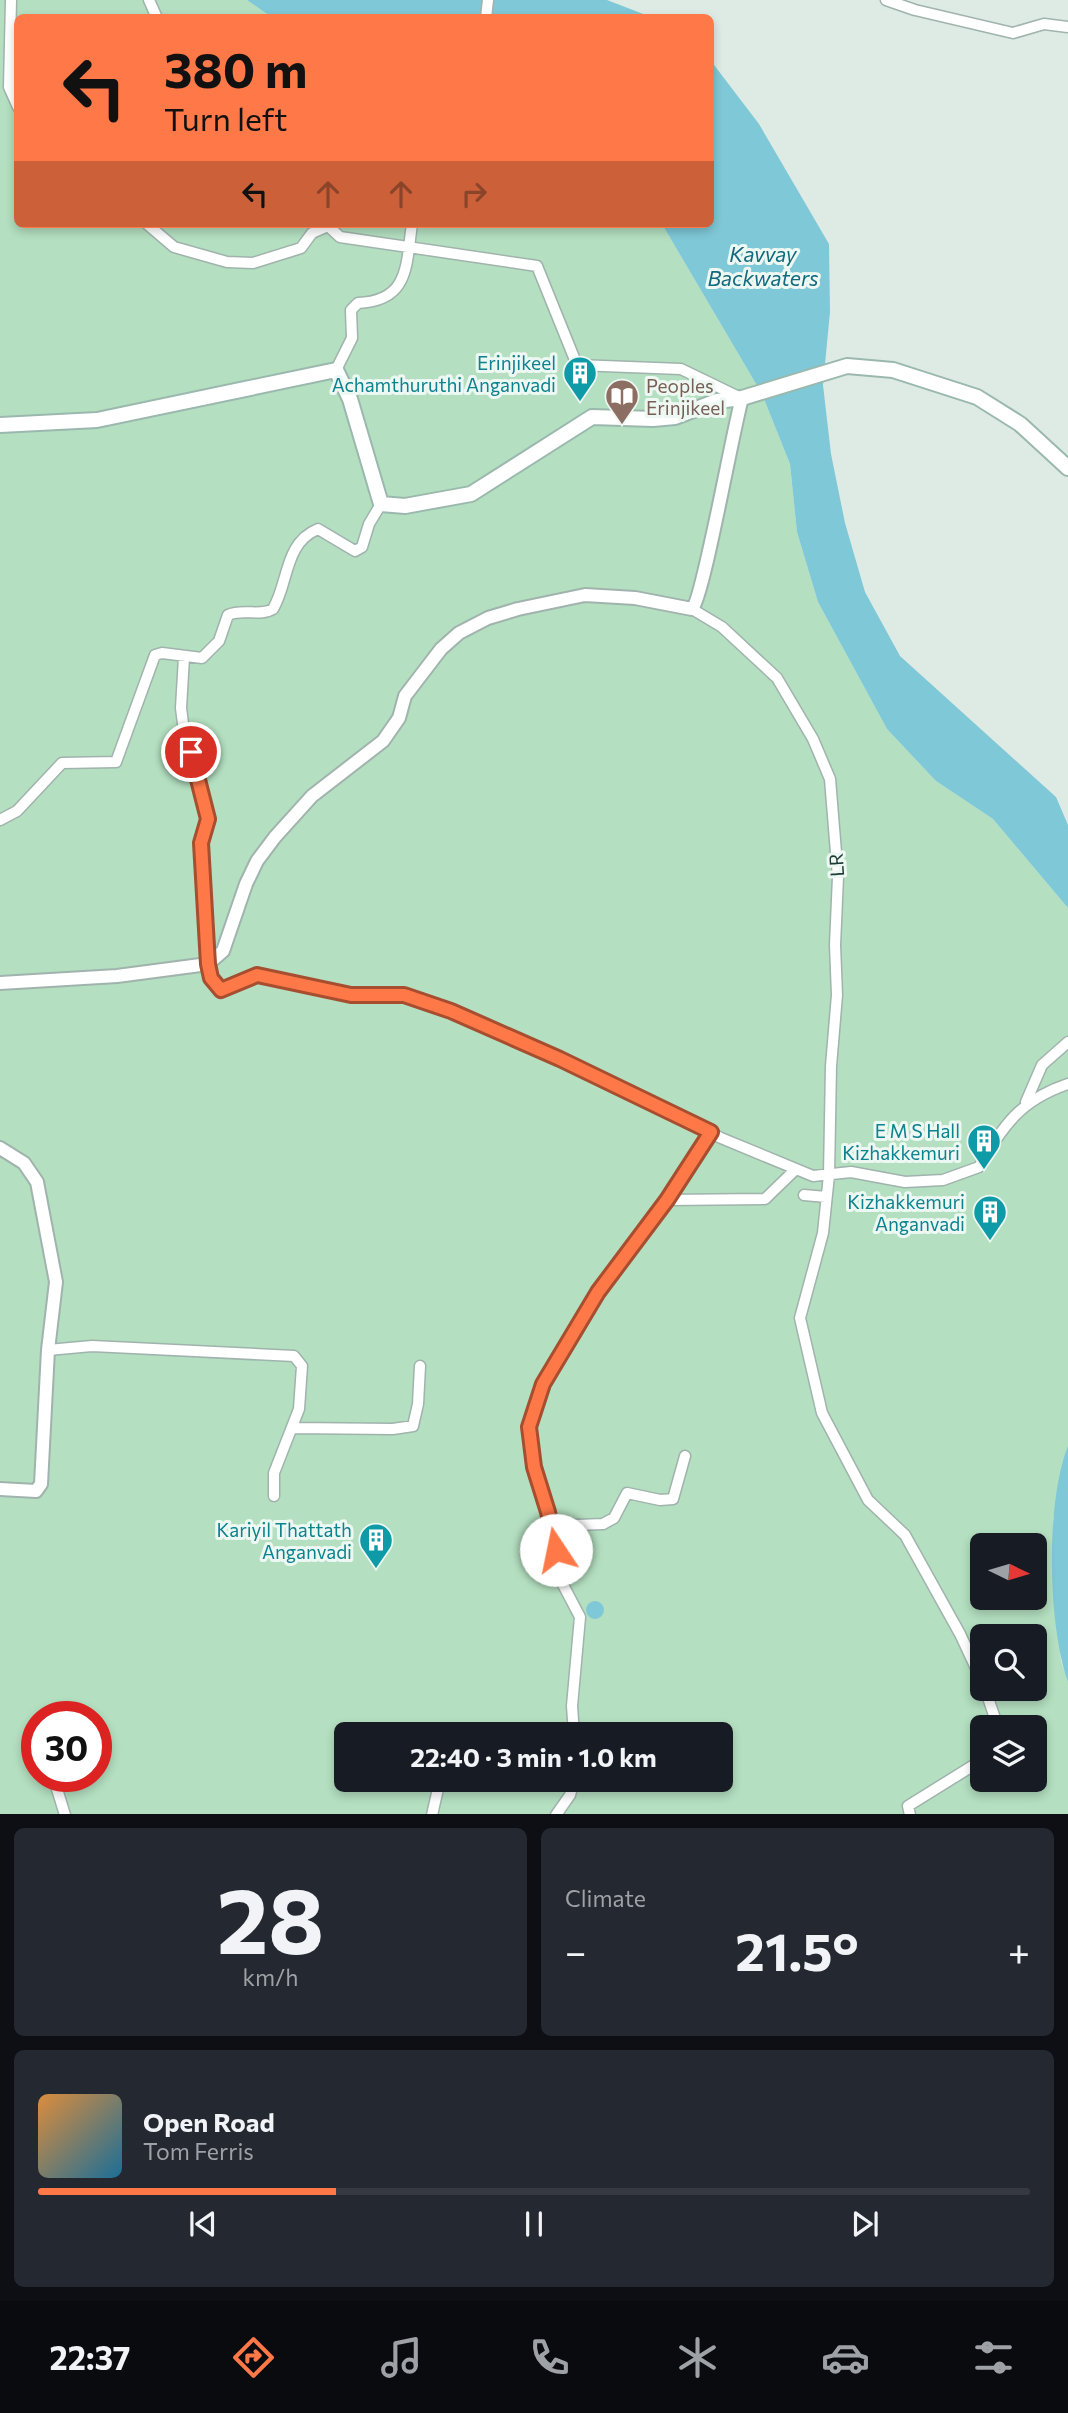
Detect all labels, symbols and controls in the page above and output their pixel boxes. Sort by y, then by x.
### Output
text: 380 m [164,38,308,98]
icon: left [49,42,140,133]
text: Turn left [164,98,288,138]
icon: left [236,175,274,213]
icon: ahead [309,175,347,213]
icon: ahead [382,175,420,213]
icon: right [455,175,493,213]
water label: Kavvay Backwaters [707,241,819,290]
place label: Erinjikeel Achamthuruthi Anganvadi [332,351,556,396]
building icon: Erinjikeel Achamthuruthi Anganvadi [561,354,599,403]
place label: Peoples Erinjikeel [646,374,725,419]
library icon: Peoples Erinjikeel [603,377,641,426]
pin [161,722,221,782]
icon: arrive [172,733,210,771]
street label: LR [824,852,848,878]
place label: E M S Hall Kizhakkemuri [842,1119,960,1164]
building icon: E M S Hall Kizhakkemuri [965,1122,1003,1171]
place label: Kizhakkemuri Anganvadi [847,1190,965,1235]
building icon: Kizhakkemuri Anganvadi [971,1193,1009,1242]
position arrow [519,1513,593,1587]
place label: Kariyil Thattath Anganvadi [216,1518,352,1563]
building icon: Kariyil Thattath Anganvadi [357,1521,395,1570]
north arrow [970,1533,1046,1610]
map controls [970,1533,1047,1792]
button: search [970,1624,1047,1701]
speed limit sign: 30 [21,1701,112,1792]
button: layers [970,1715,1047,1792]
text: 22:40 · 3 min · 1.0 km [410,1741,657,1772]
text: 28 [217,1861,324,1973]
text: Climate [565,1884,646,1912]
text: 21.5° [735,1918,859,1982]
text: − [565,1927,587,1974]
text: + [1008,1927,1030,1974]
text: km/h [243,1963,298,1991]
text: Open Road [143,2106,275,2137]
text: Tom Ferris [143,2137,254,2165]
icon: previous [184,2205,222,2243]
icon: pause [515,2205,553,2243]
icon: next [846,2205,884,2243]
icon: directions [229,2333,278,2382]
icon: music [377,2333,426,2382]
icon: phone [525,2333,574,2382]
icon: climate [673,2333,722,2382]
icon: car [821,2333,870,2382]
icon: filters [969,2333,1018,2382]
text: 22:37 [50,2337,130,2377]

